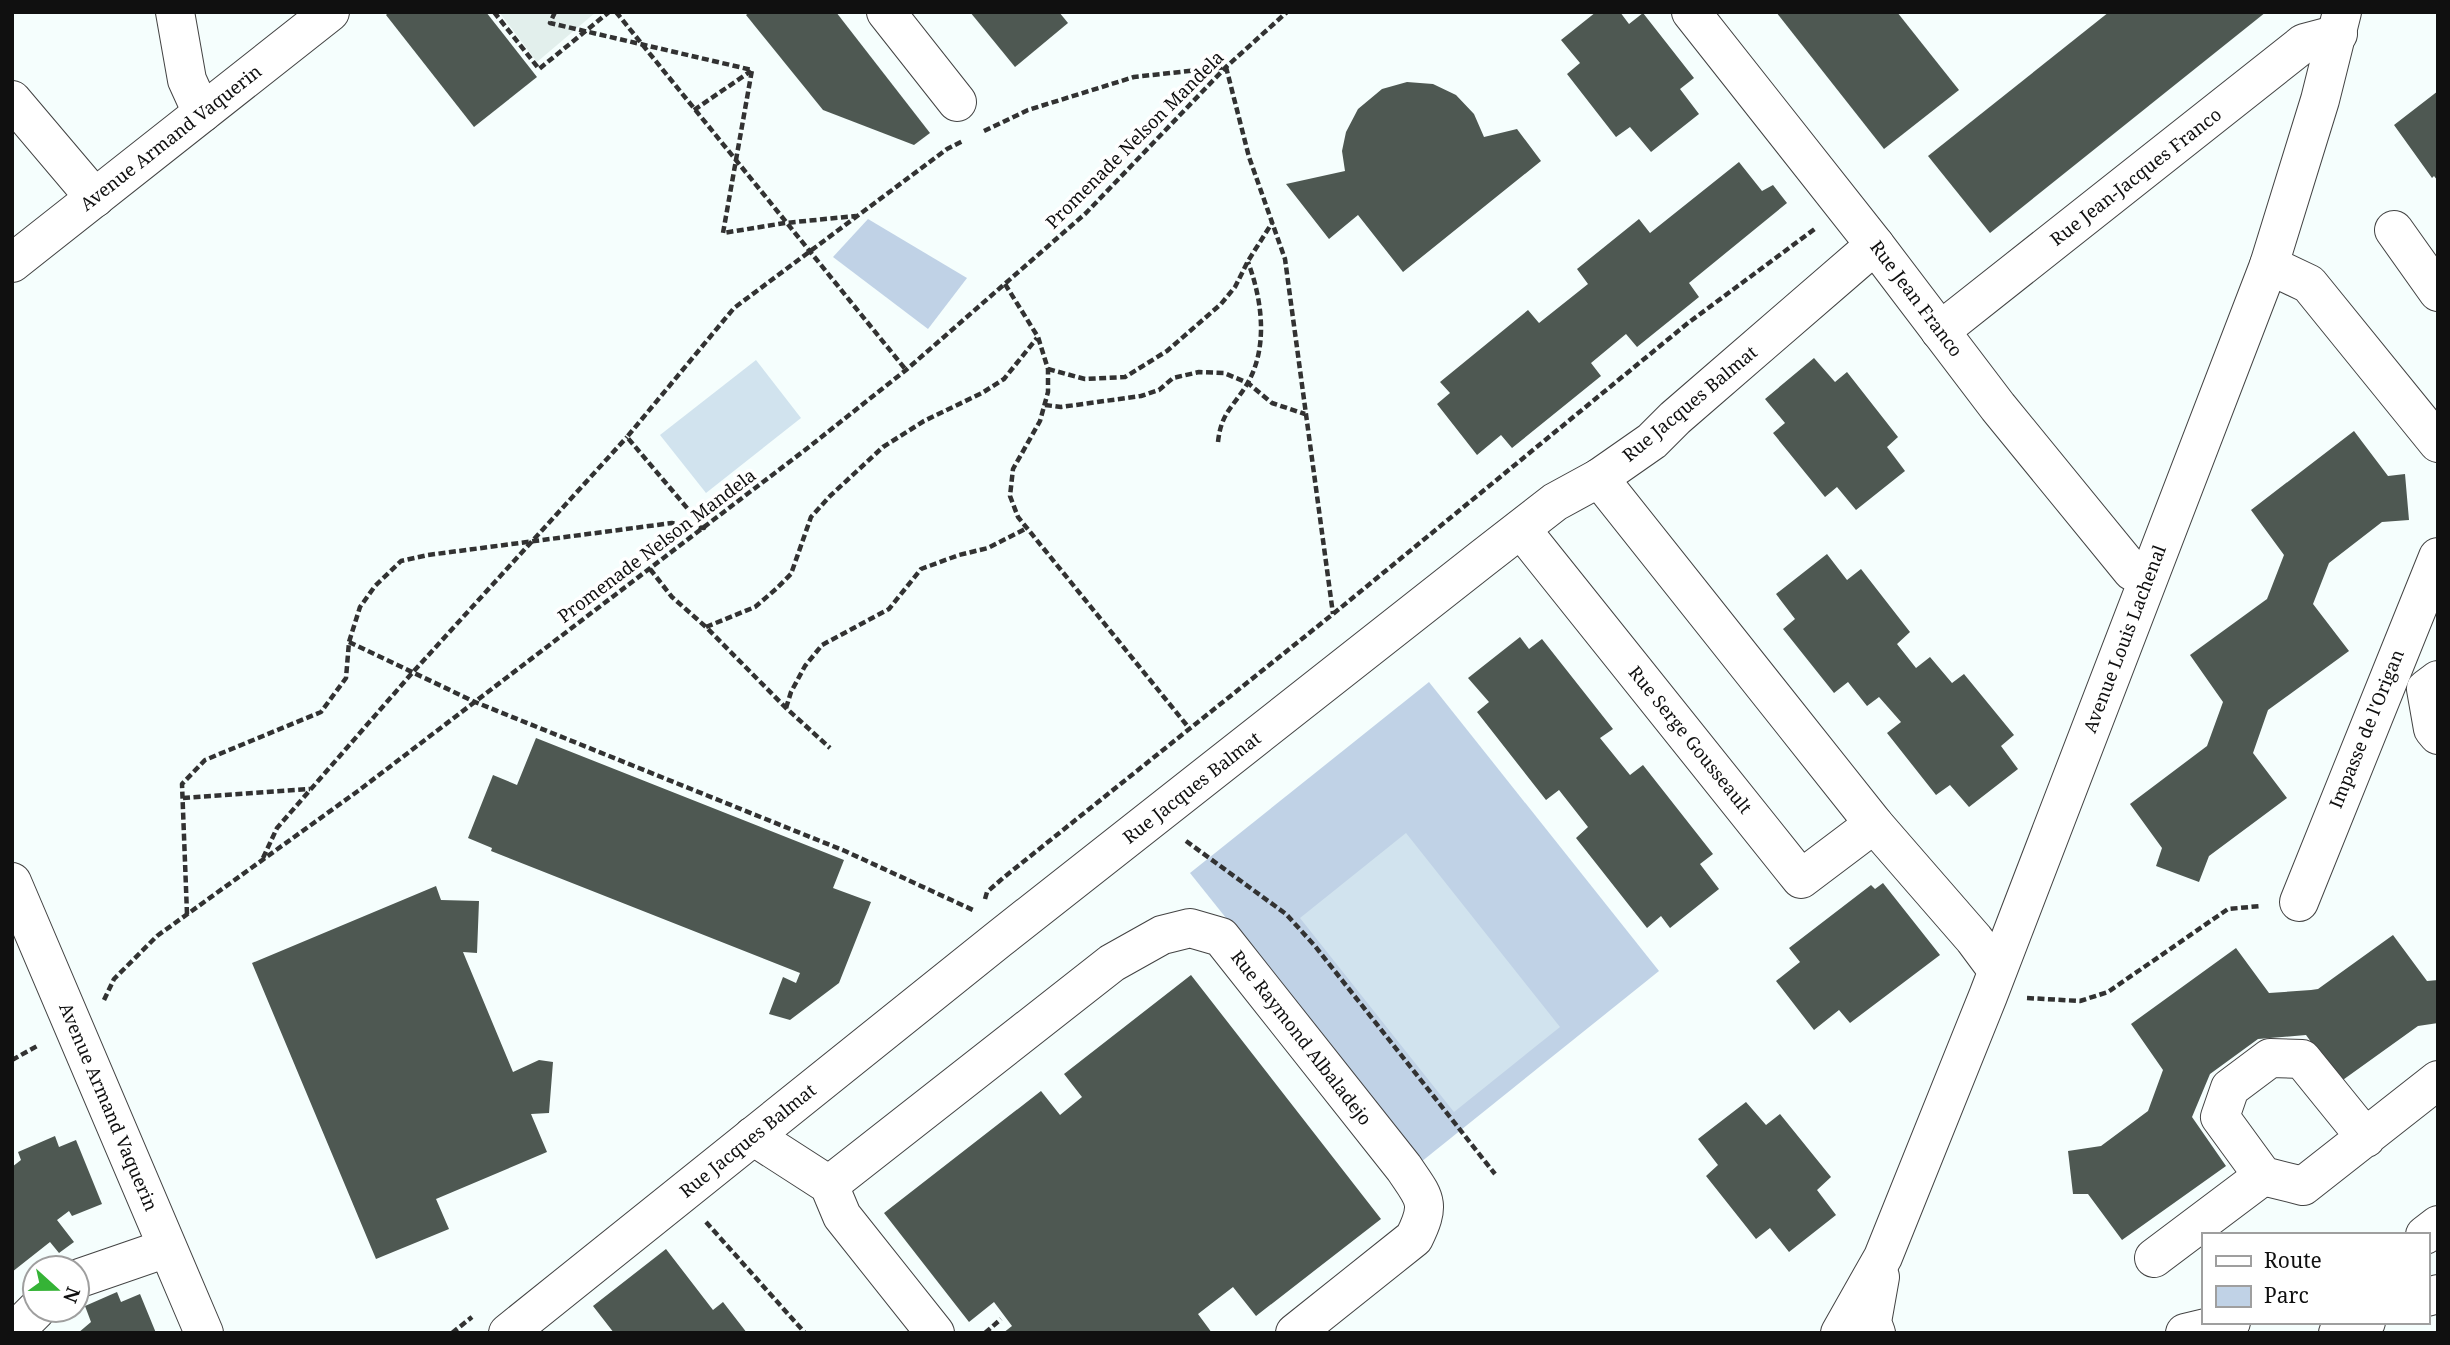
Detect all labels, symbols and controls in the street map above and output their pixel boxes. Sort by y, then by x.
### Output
street label: Promenade Nelson Mandela [1040,45,1228,233]
street label: Avenue Armand Vaquerin [75,59,266,216]
street label: Rue Jean-Jacques Franco [2045,102,2226,251]
street label: Rue Jean Franco [1865,235,1968,361]
street label: Rue Jacques Balmat [1617,340,1762,467]
street label: Promenade Nelson Mandela [552,463,760,628]
street label: Avenue Louis Lachenal [2077,541,2171,736]
street label: Impasse de l'Origan [2323,645,2409,812]
street label: Rue Serge Gousseault [1624,661,1758,818]
street label: Rue Jacques Balmat [1117,726,1265,849]
street label: Rue Raymond Albaladejo [1226,945,1378,1130]
street label: Avenue Armand Vaquerin [54,999,164,1215]
street label: Rue Jacques Balmat [674,1078,821,1203]
legend [2202,1233,2429,1324]
text: Route [2264,1246,2322,1274]
north arrow [21,1254,91,1324]
text: Parc [2264,1281,2309,1309]
text: N [57,1283,87,1307]

